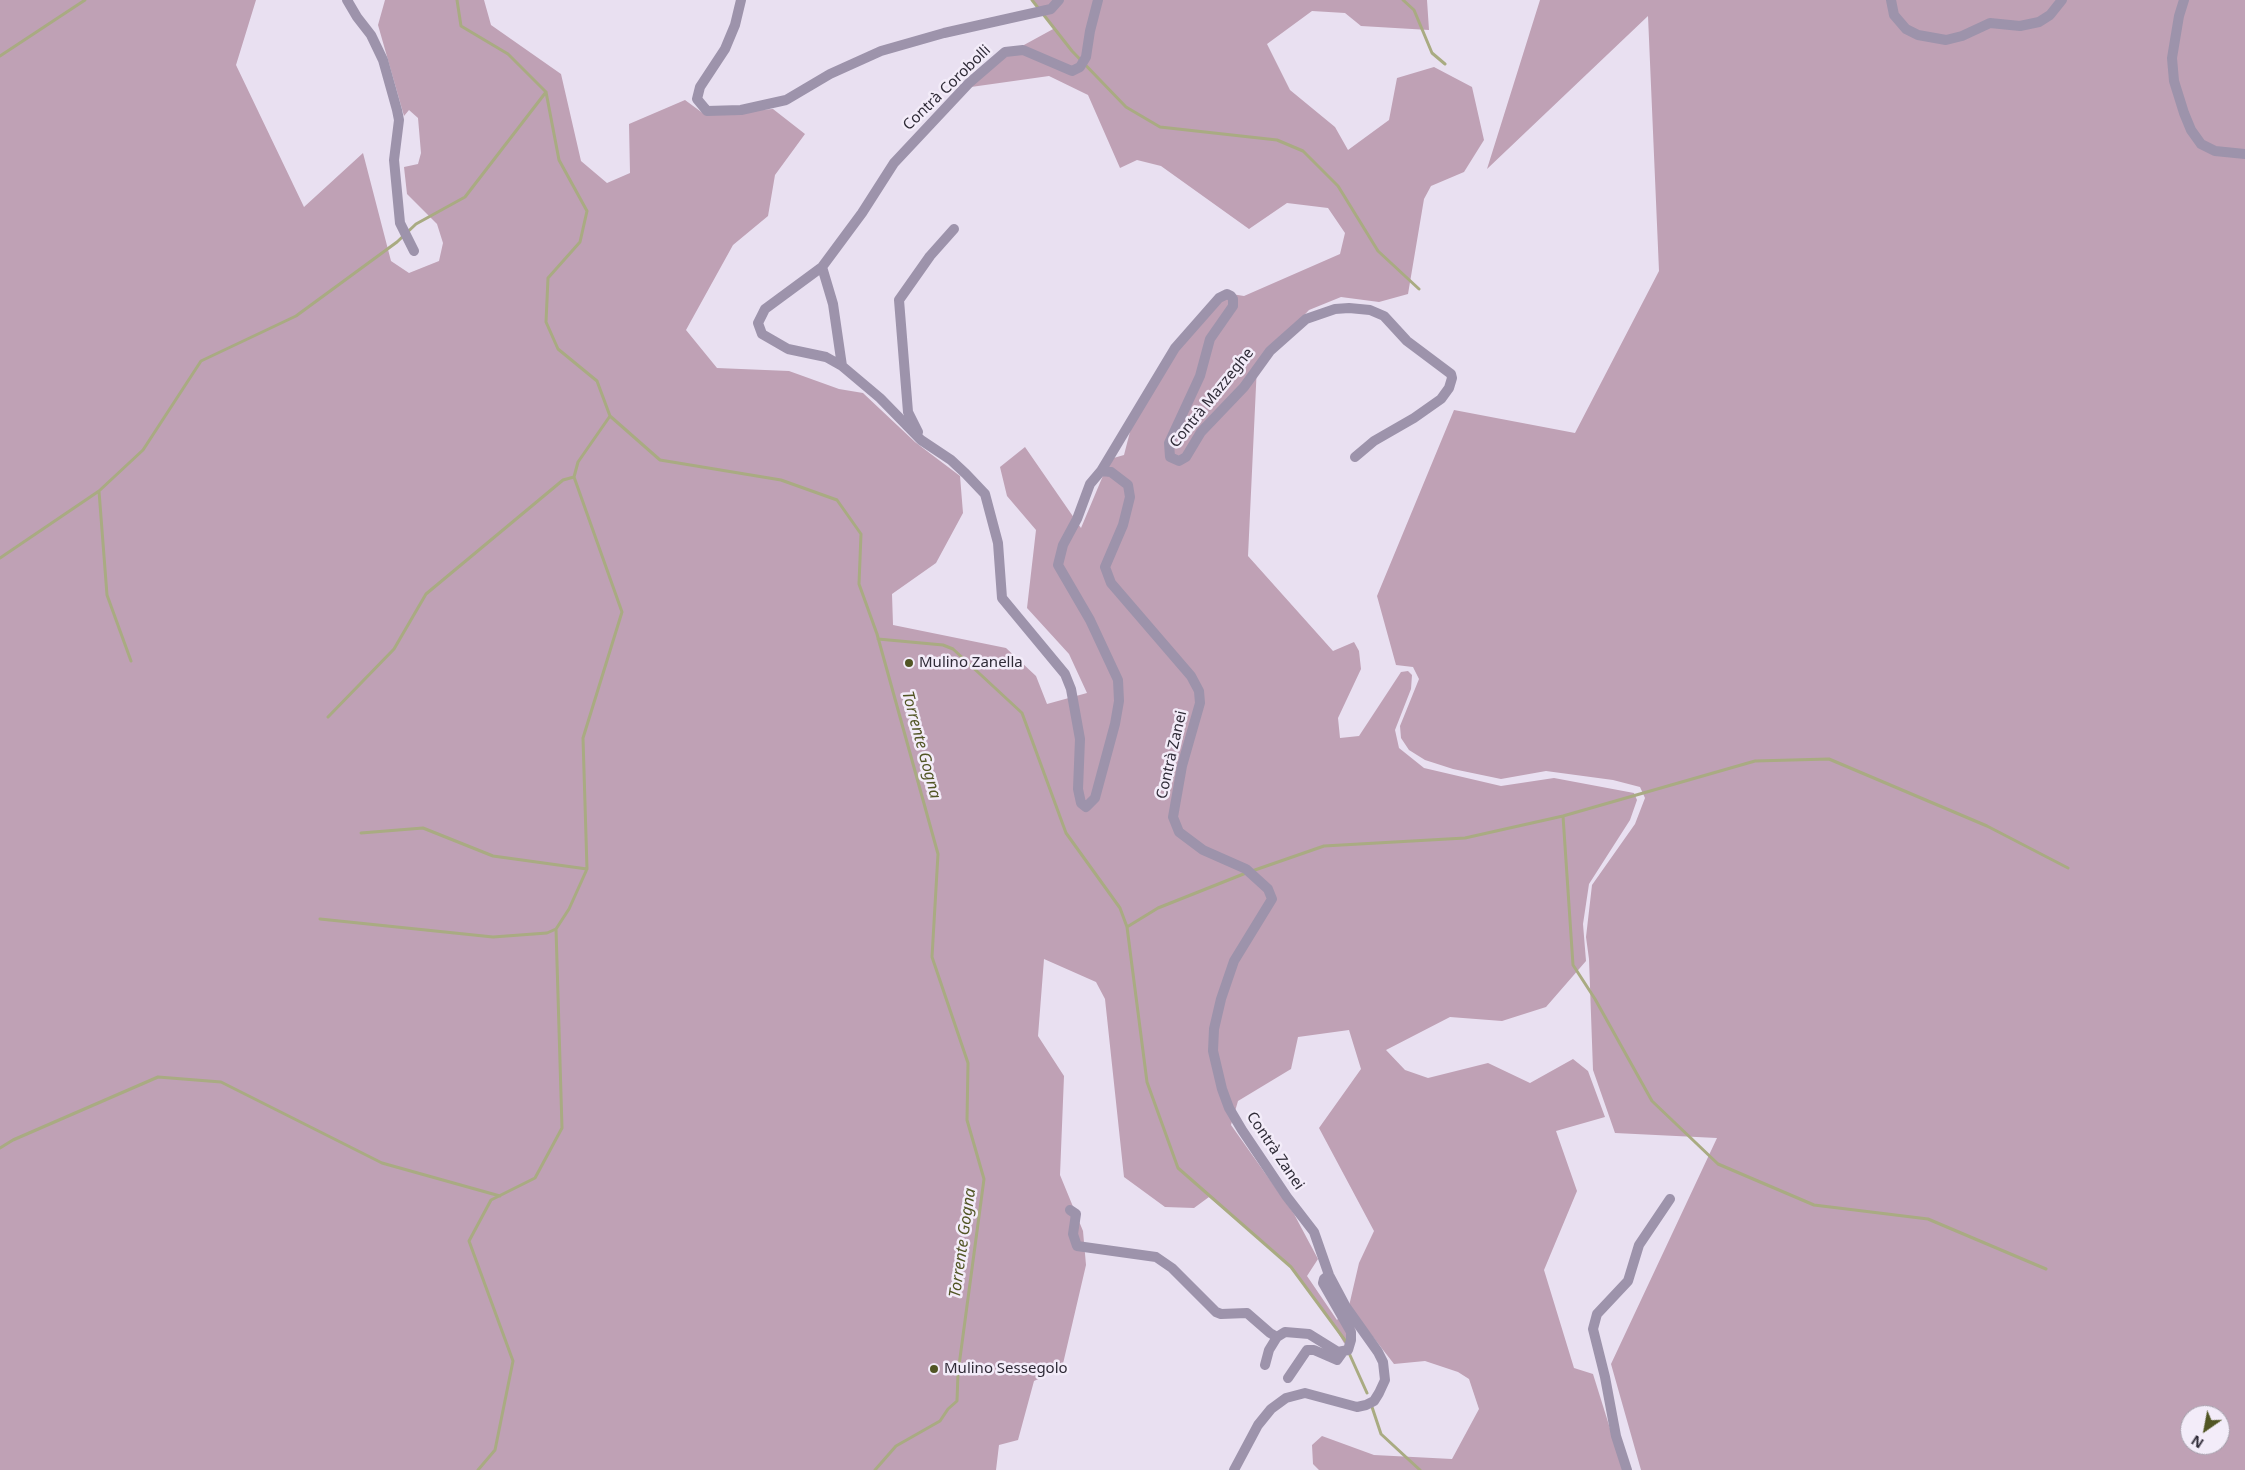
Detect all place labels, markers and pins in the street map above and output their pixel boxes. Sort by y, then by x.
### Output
place label: Mulino Zanella [919,654,1023,672]
marker: Mulino Zanella [903,657,915,669]
place label: Mulino Sessegolo [944,1360,1068,1378]
marker: Mulino Sessegolo [928,1363,940,1375]

